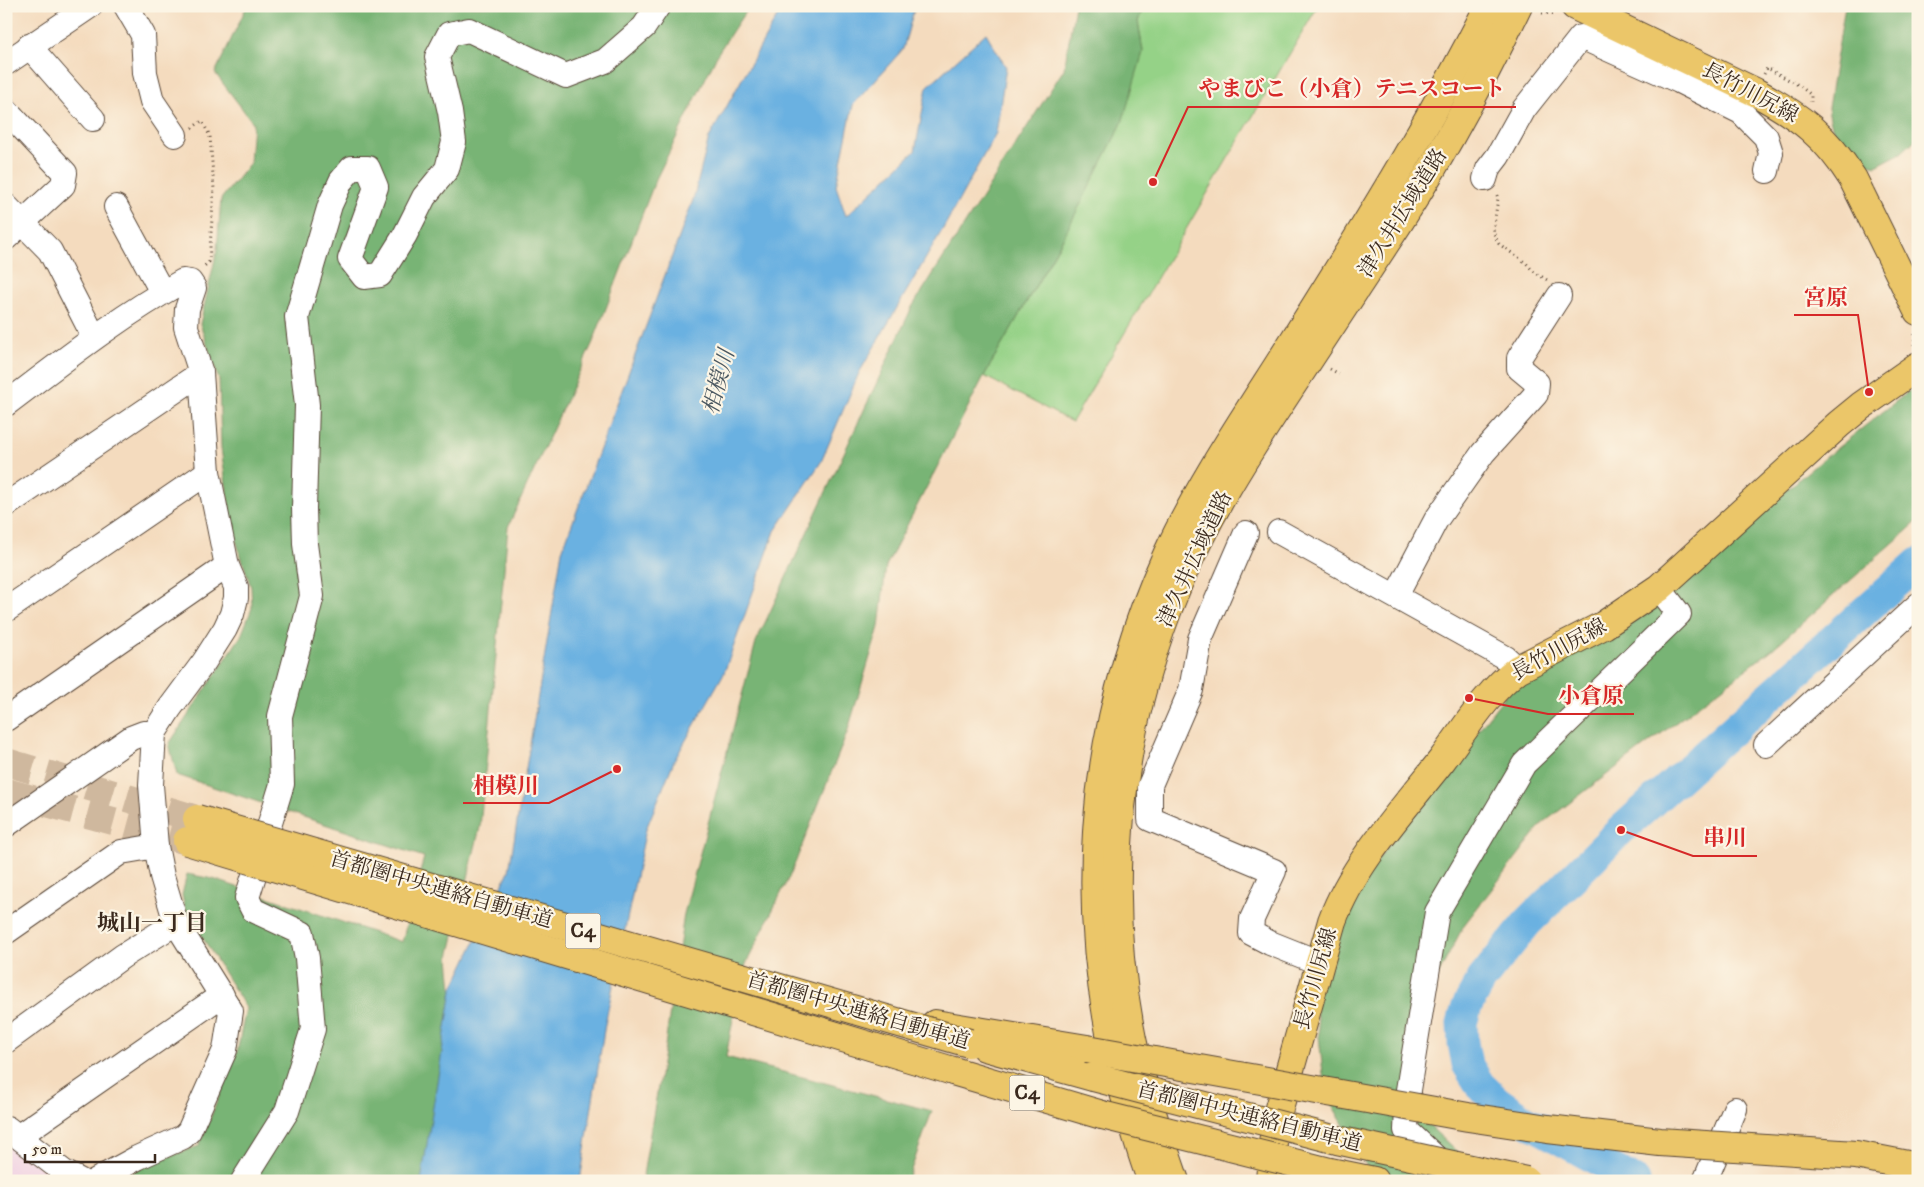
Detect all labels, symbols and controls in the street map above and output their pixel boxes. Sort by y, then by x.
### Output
street label: 長竹川尻線 [1698,57,1802,129]
callout: やまびこ（小倉）テニスコート [1188,70,1516,107]
text: やまびこ（小倉）テニスコート [1198,76,1506,103]
street label: 津久井広域道路 [1353,144,1453,282]
callout: 宮原 [1794,278,1858,315]
text: 宮原 [1804,285,1848,312]
water label: 相模川 [697,345,741,417]
street label: 津久井広域道路 [1152,487,1238,631]
street label: 長竹川尻線 [1507,613,1611,687]
callout: 小倉原 [1548,677,1634,714]
text: 小倉原 [1558,683,1624,710]
callout: 相模川 [463,766,549,803]
text: 相模川 [473,773,539,800]
callout: 串川 [1693,819,1757,856]
text: 串川 [1703,825,1747,852]
street label: 首都圏中央連絡自動車道 [326,846,556,934]
district label: 城山一丁目 [97,910,207,937]
road number: C4 [566,914,600,948]
street label: 長竹川尻線 [1289,925,1343,1033]
street label: 首都圏中央連絡自動車道 [743,967,973,1055]
road number: C4 [1010,1076,1044,1110]
street label: 首都圏中央連絡自動車道 [1134,1076,1364,1158]
scale bar [25,1132,155,1164]
text: 50 m [32,1140,62,1159]

